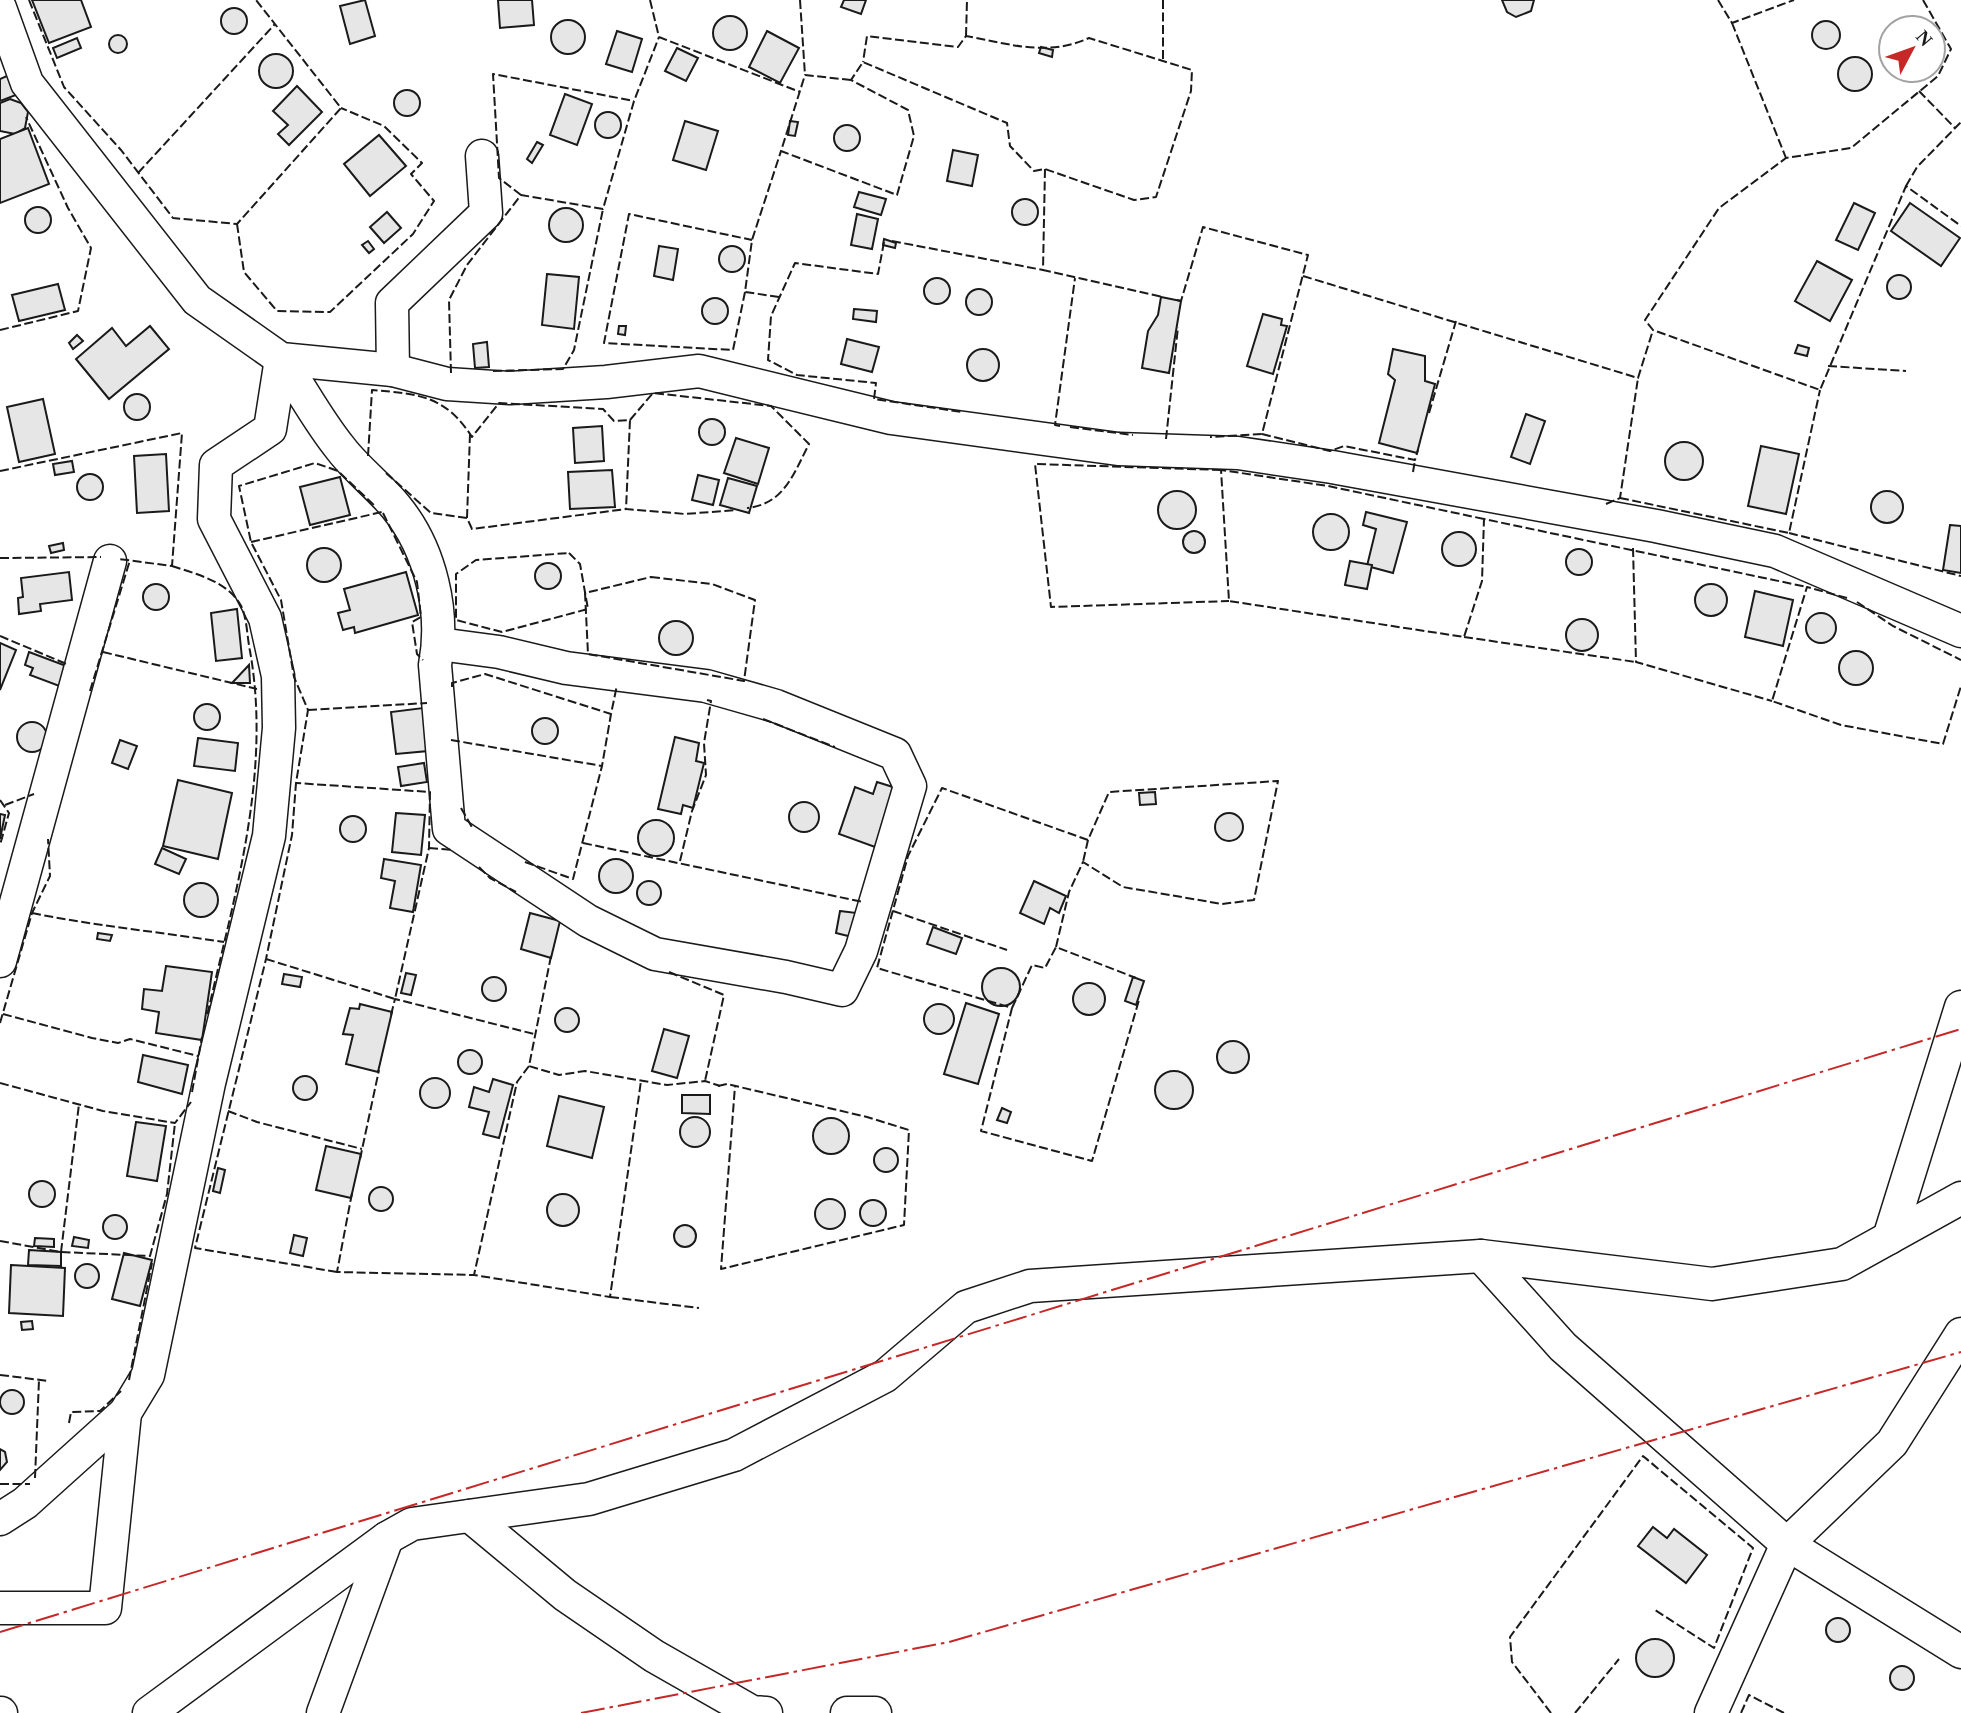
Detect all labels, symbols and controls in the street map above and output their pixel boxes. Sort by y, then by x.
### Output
north arrow [1877,14,1947,84]
text: N [1912,26,1937,50]

